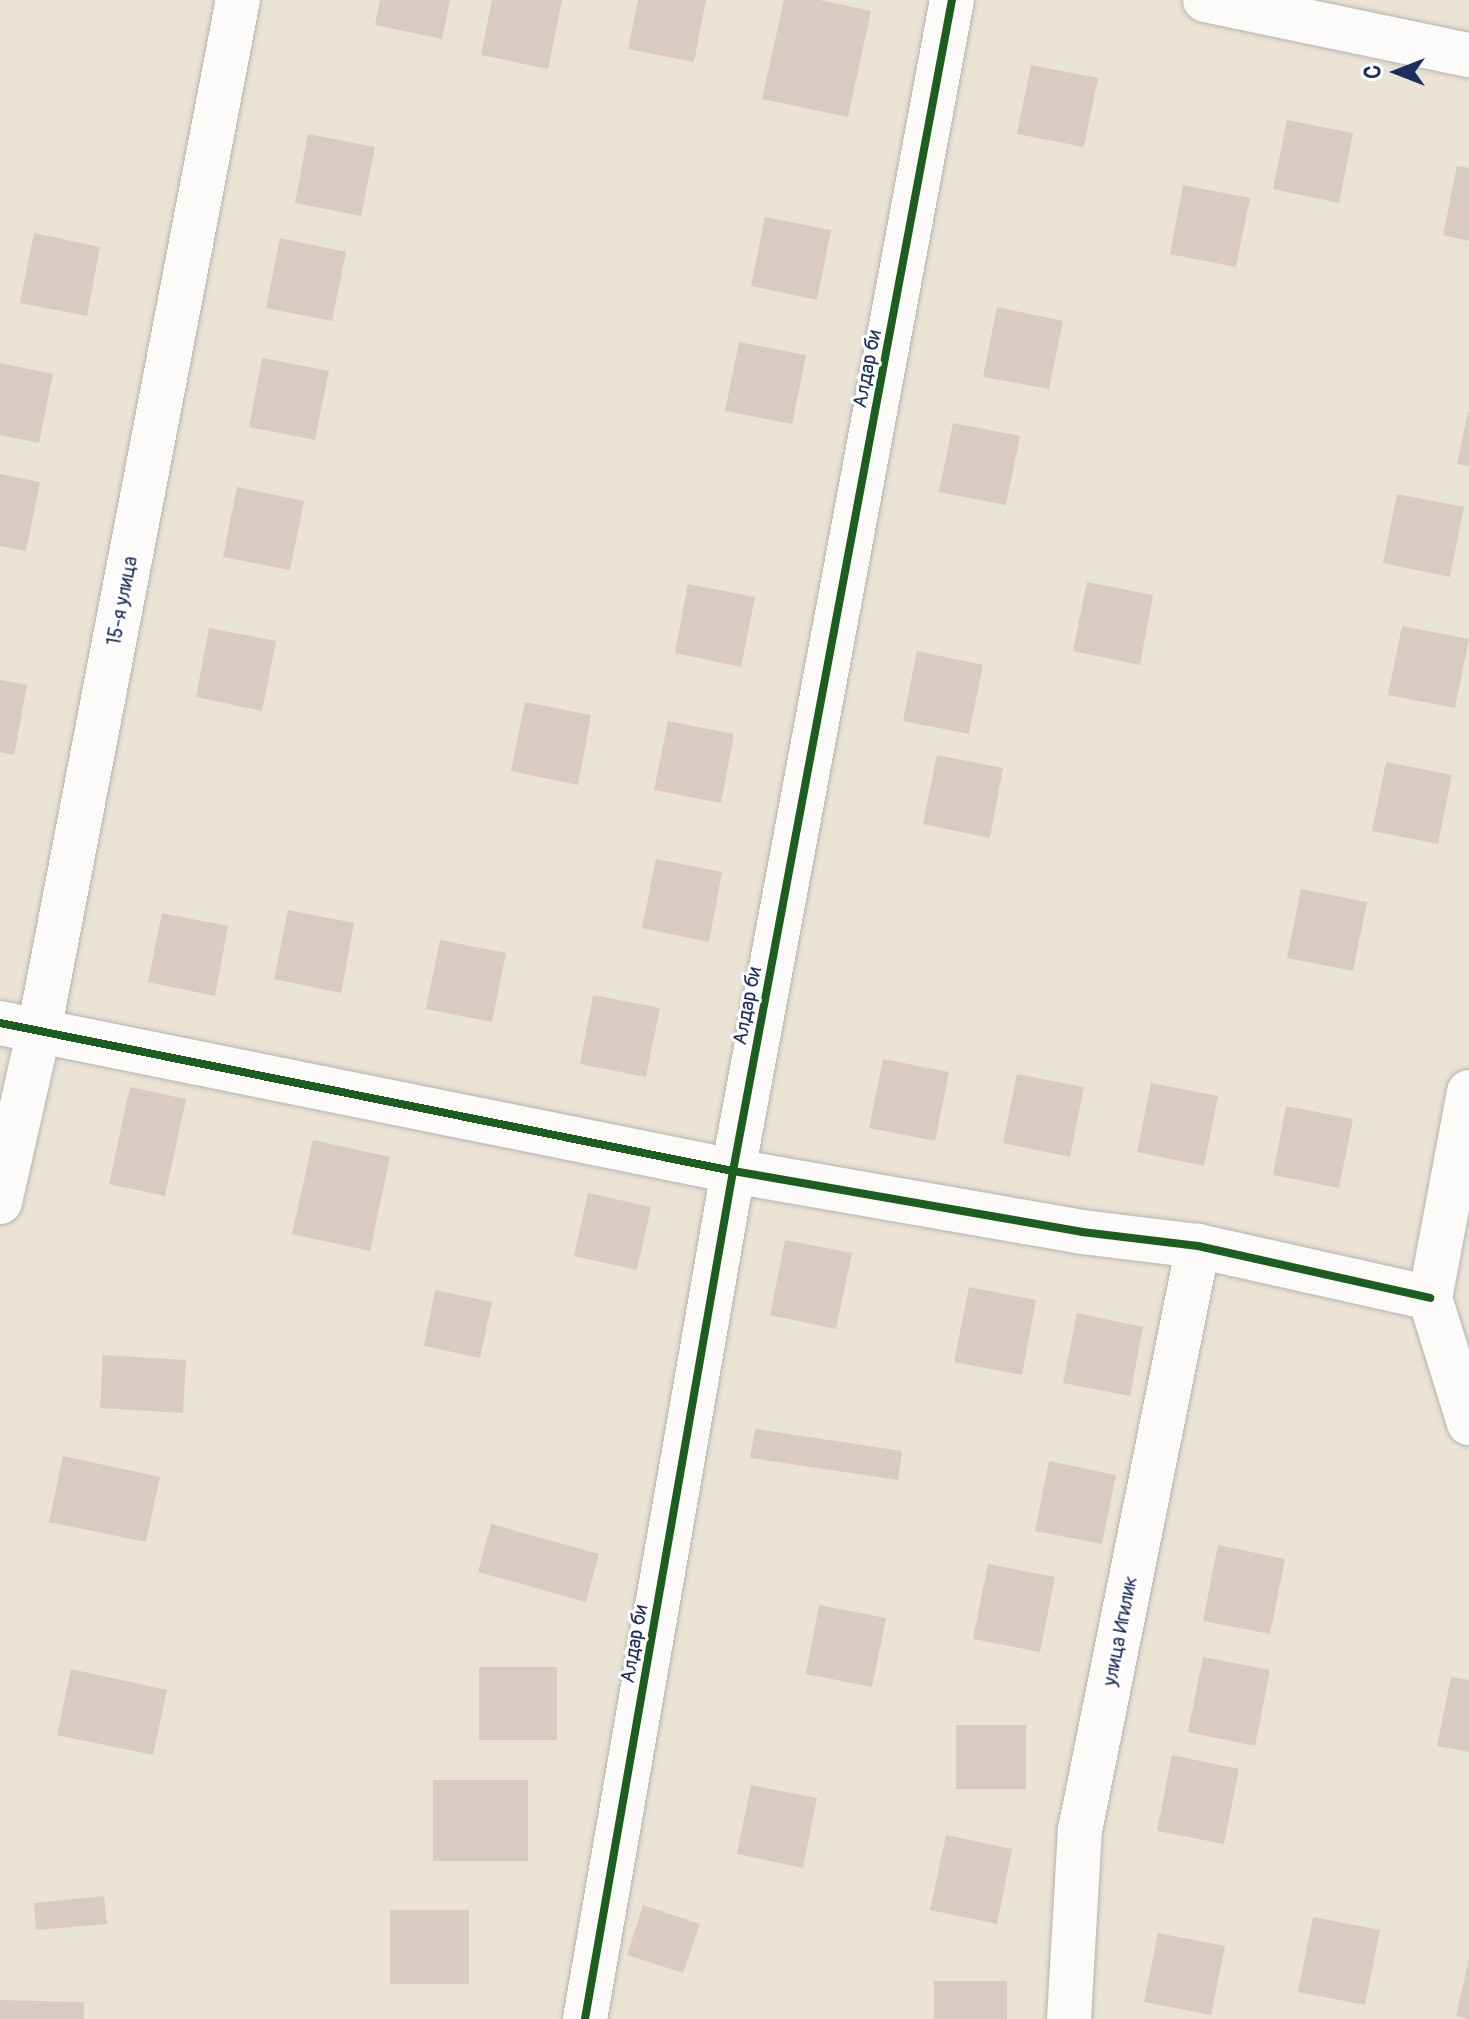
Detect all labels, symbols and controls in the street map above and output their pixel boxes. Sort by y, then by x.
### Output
north arrow [1357,32,1437,112]
text: С [1359,65,1387,79]
street label: Алдар би [848,328,886,410]
street label: 15-я улица [102,554,142,648]
street label: Алдар би [728,965,766,1047]
street label: улица Игилик [1098,1574,1142,1688]
street label: Алдар би [615,1603,653,1685]

